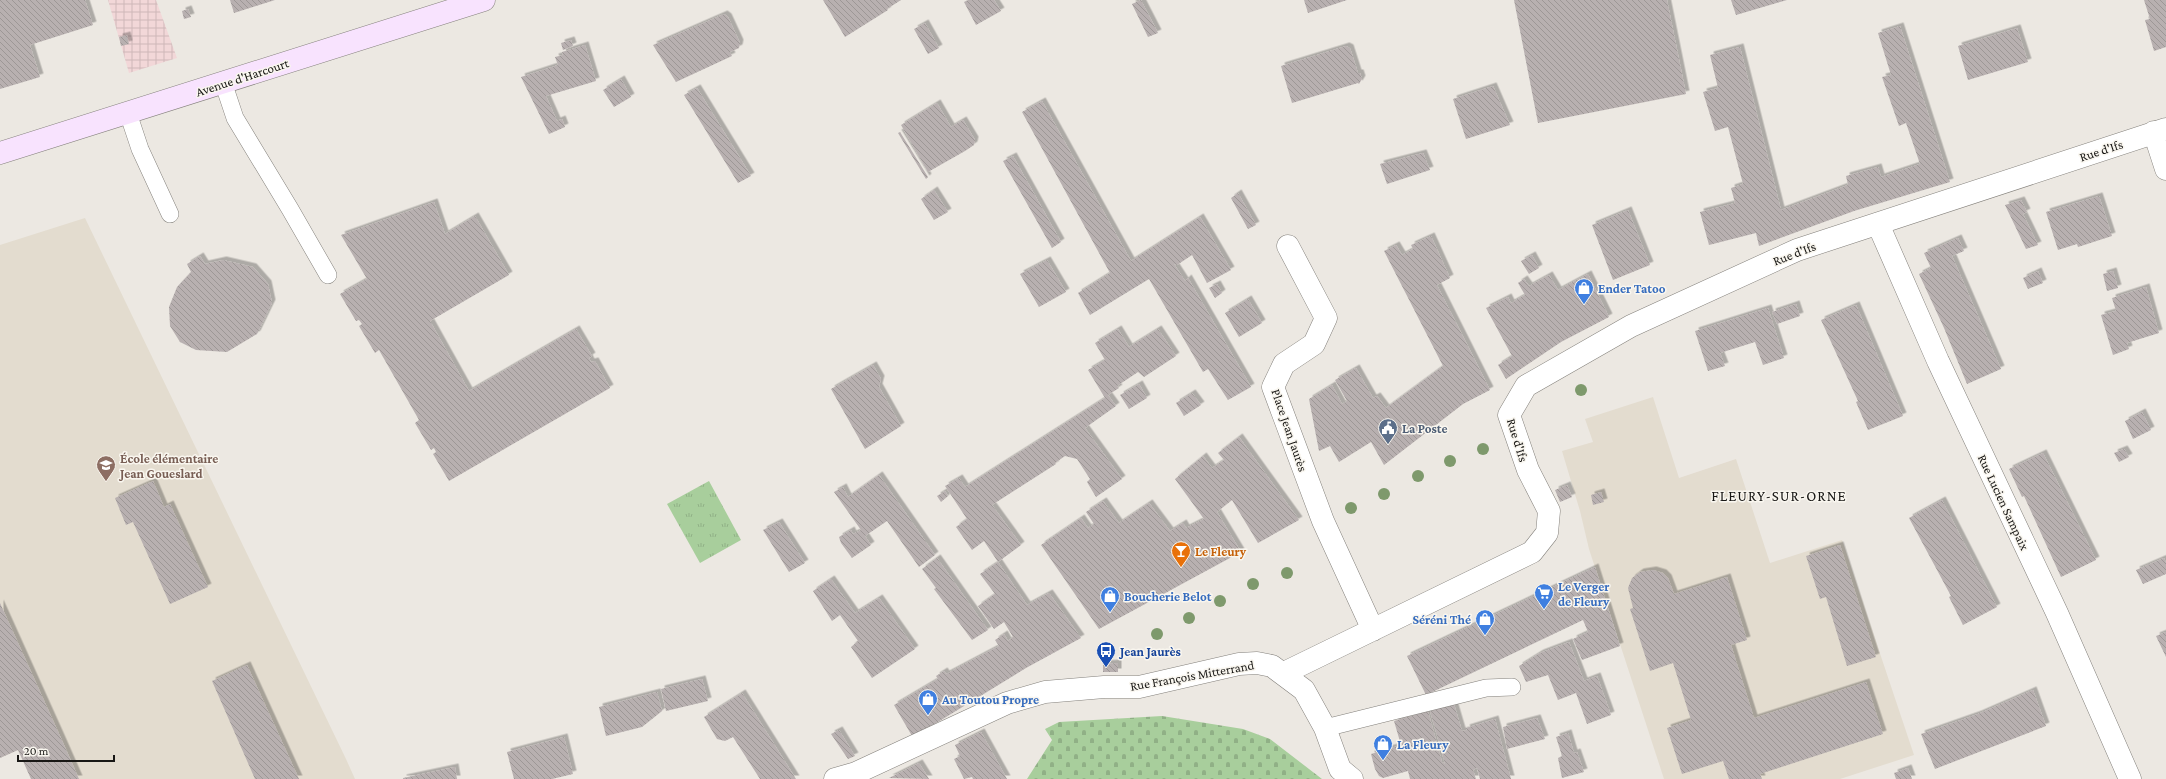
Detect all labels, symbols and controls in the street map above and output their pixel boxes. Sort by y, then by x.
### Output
street label: Avenue d'Harcourt [194,55,291,100]
street label: Rue d'Ifs [2078,136,2125,165]
street label: Rue d'Ifs [1771,238,1818,268]
shop icon: Ender Tatoo [1573,277,1595,305]
place label: Ender Tatoo [1598,281,1666,296]
street label: Place Jean Jaurès [1268,387,1311,473]
public building icon: La Poste [1377,417,1399,445]
street label: Rue d'Ifs [1504,417,1531,464]
place label: La Poste [1402,421,1447,436]
place label: École élémentaire Jean Goueslard [118,451,218,481]
street label: Rue Lucien Sampaix [1975,452,2032,553]
school or university icon: École élémentaire Jean Goueslard [95,454,117,482]
district label: FLEURY-SUR-ORNE [1711,488,1847,504]
bar icon: Le Fleury [1170,540,1192,568]
place label: Le Fleury [1195,544,1247,559]
place label: Le Verger de Fleury [1558,579,1610,609]
supermarket icon: Le Verger de Fleury [1533,582,1555,610]
shop icon: Boucherie Belot [1099,585,1121,613]
place label: Boucherie Belot [1124,589,1212,604]
shop icon: Séréni Thé [1474,608,1496,636]
place label: Séréni Thé [1413,612,1471,627]
bus stop icon: Jean Jaurès [1095,640,1117,668]
place label: Jean Jaurès [1118,644,1181,659]
street label: Rue François Mitterrand [1129,657,1255,694]
shop icon: Au Toutou Propre [917,688,939,716]
place label: Au Toutou Propre [941,692,1039,707]
shop icon: La Fleury [1372,733,1394,761]
scale bar [18,737,114,763]
place label: La Fleury [1397,737,1449,752]
text: 20 m [24,744,49,758]

